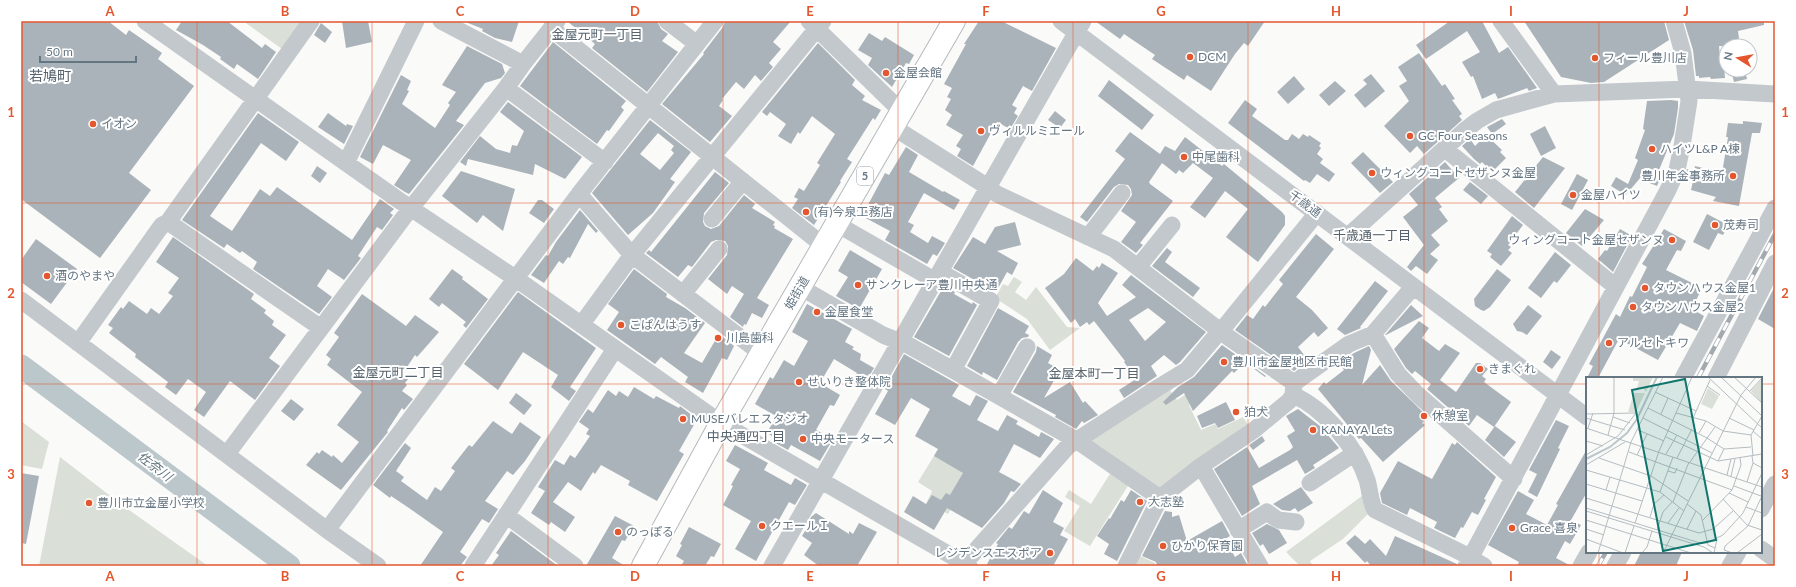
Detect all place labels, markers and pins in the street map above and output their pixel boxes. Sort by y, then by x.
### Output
place label: DCM [1198,49,1226,64]
place label: フィール豊川店 [1603,50,1687,65]
marker: DCM [1185,52,1195,62]
marker: フィール豊川店 [1590,53,1600,63]
place label: 金屋会館 [894,65,942,80]
marker: 金屋会館 [881,68,891,78]
place label: イオン [101,116,137,131]
marker: イオン [88,119,98,129]
place label: ヴィルルミエール [989,123,1085,138]
marker: ヴィルルミエール [976,126,986,136]
place label: GC Four Seasons [1418,128,1507,143]
marker: GC Four Seasons [1405,131,1415,141]
place label: ハイツL&P A棟 [1660,141,1740,156]
marker: ハイツL&P A棟 [1647,144,1657,154]
place label: 中尾歯科 [1192,149,1240,164]
marker: 中尾歯科 [1179,152,1189,162]
place label: ウィングコートセザンヌ金屋 [1380,165,1536,180]
marker: ウィングコートセザンヌ金屋 [1367,168,1377,178]
place label: 豊川年金事務所 [1641,168,1725,183]
marker: 豊川年金事務所 [1728,171,1738,181]
place label: 金屋ハイツ [1581,187,1641,202]
marker: 金屋ハイツ [1568,190,1578,200]
place label: (有)今泉工務店 [814,204,892,219]
marker: (有)今泉工務店 [801,207,811,217]
place label: 茂寿司 [1723,217,1759,232]
marker: 茂寿司 [1710,220,1720,230]
place label: ウィングコート金屋セザンヌ [1508,232,1664,247]
marker: ウィングコート金屋セザンヌ [1667,235,1677,245]
place label: 酒のやまや [55,268,115,283]
marker: 酒のやまや [42,271,52,281]
place label: サンクレーア豊川中央通 [866,277,998,292]
marker: サンクレーア豊川中央通 [853,280,863,290]
place label: タウンハウス金屋1 [1653,280,1756,295]
marker: タウンハウス金屋1 [1640,283,1650,293]
place label: タウンハウス金屋2 [1641,299,1744,314]
marker: タウンハウス金屋2 [1628,302,1638,312]
place label: 金屋食堂 [825,304,873,319]
marker: 金屋食堂 [812,307,822,317]
place label: こぱんはうす [629,317,701,332]
marker: こぱんはうす [616,320,626,330]
place label: 川島歯科 [726,330,774,345]
marker: 川島歯科 [713,333,723,343]
place label: アルセトキワ [1617,335,1689,350]
marker: アルセトキワ [1604,338,1614,348]
place label: 豊川市金屋地区市民館 [1232,354,1352,369]
marker: 豊川市金屋地区市民館 [1219,357,1229,367]
place label: きまぐれ [1488,361,1536,376]
marker: きまぐれ [1475,364,1485,374]
place label: せいりき整体院 [807,374,891,389]
marker: せいりき整体院 [794,377,804,387]
place label: 狛犬 [1244,404,1268,419]
marker: 狛犬 [1231,407,1241,417]
place label: 休憩室 [1432,408,1468,423]
place label: MUSEバレエスタジオ [691,411,808,426]
marker: 休憩室 [1419,411,1429,421]
marker: MUSEバレエスタジオ [678,414,688,424]
place label: KANAYA Lets [1321,422,1392,437]
marker: KANAYA Lets [1308,425,1318,435]
place label: 中央モータース [811,431,894,446]
marker: 中央モータース [798,434,808,444]
place label: 大志塾 [1148,494,1184,509]
place label: 豊川市立金屋小学校 [97,495,205,510]
marker: 大志塾 [1135,497,1145,507]
marker: 豊川市立金屋小学校 [84,498,94,508]
place label: クエールＩ [770,518,830,533]
place label: Grace 喜泉 [1520,520,1578,535]
marker: クエールＩ [757,521,767,531]
marker: Grace 喜泉 [1507,523,1517,533]
place label: のっぽる [626,524,674,539]
marker: のっぽる [613,527,623,537]
place label: ひかり保育園 [1171,538,1243,553]
marker: ひかり保育園 [1158,541,1168,551]
place label: レジデンスエスポア [934,545,1042,560]
marker: レジデンスエスポア [1045,548,1055,558]

